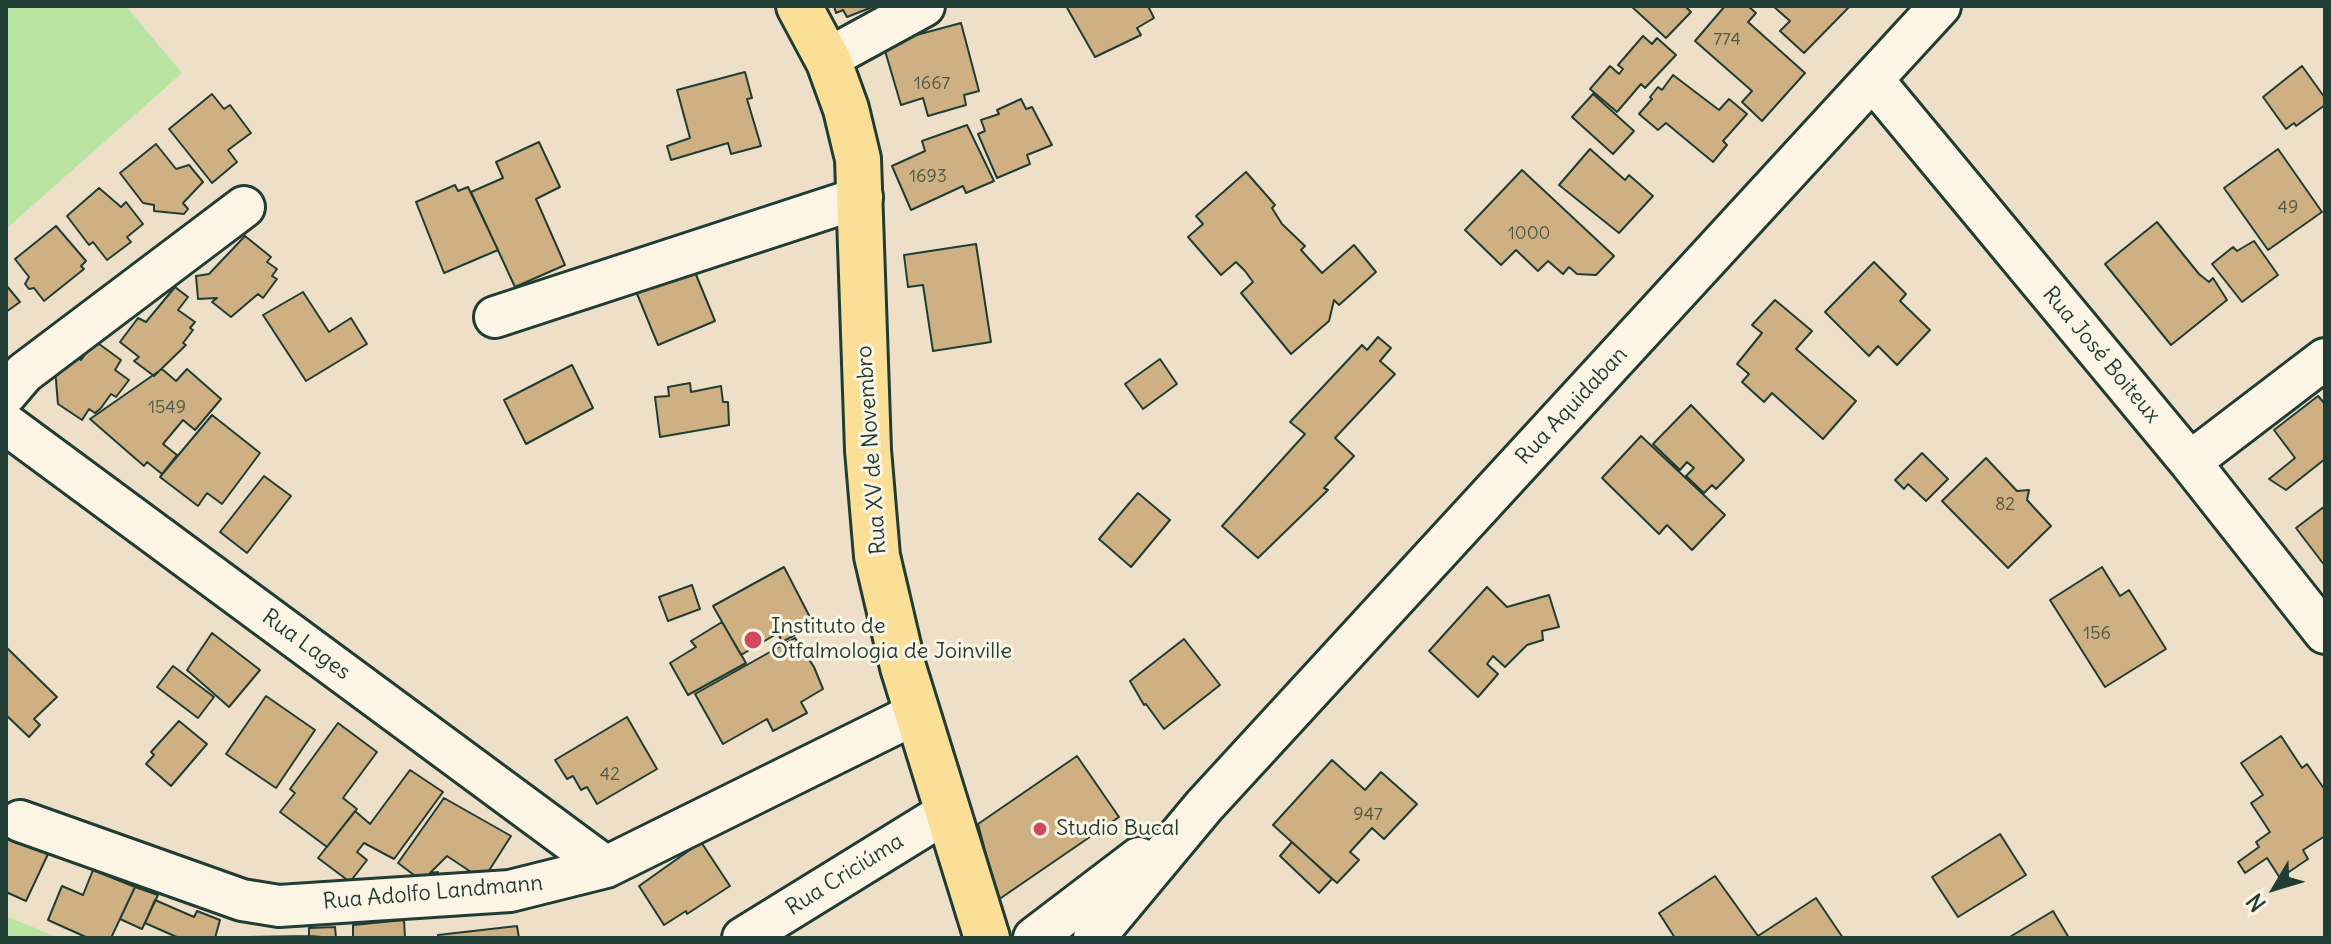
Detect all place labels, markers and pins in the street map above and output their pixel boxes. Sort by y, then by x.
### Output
place label: Instituto de Otfalmologia de Joinville [771,614,1012,666]
marker: Instituto de Otfalmologia de Joinville [742,629,764,651]
place label: Studio Bucal [1056,816,1179,842]
marker: Studio Bucal [1031,820,1049,838]

